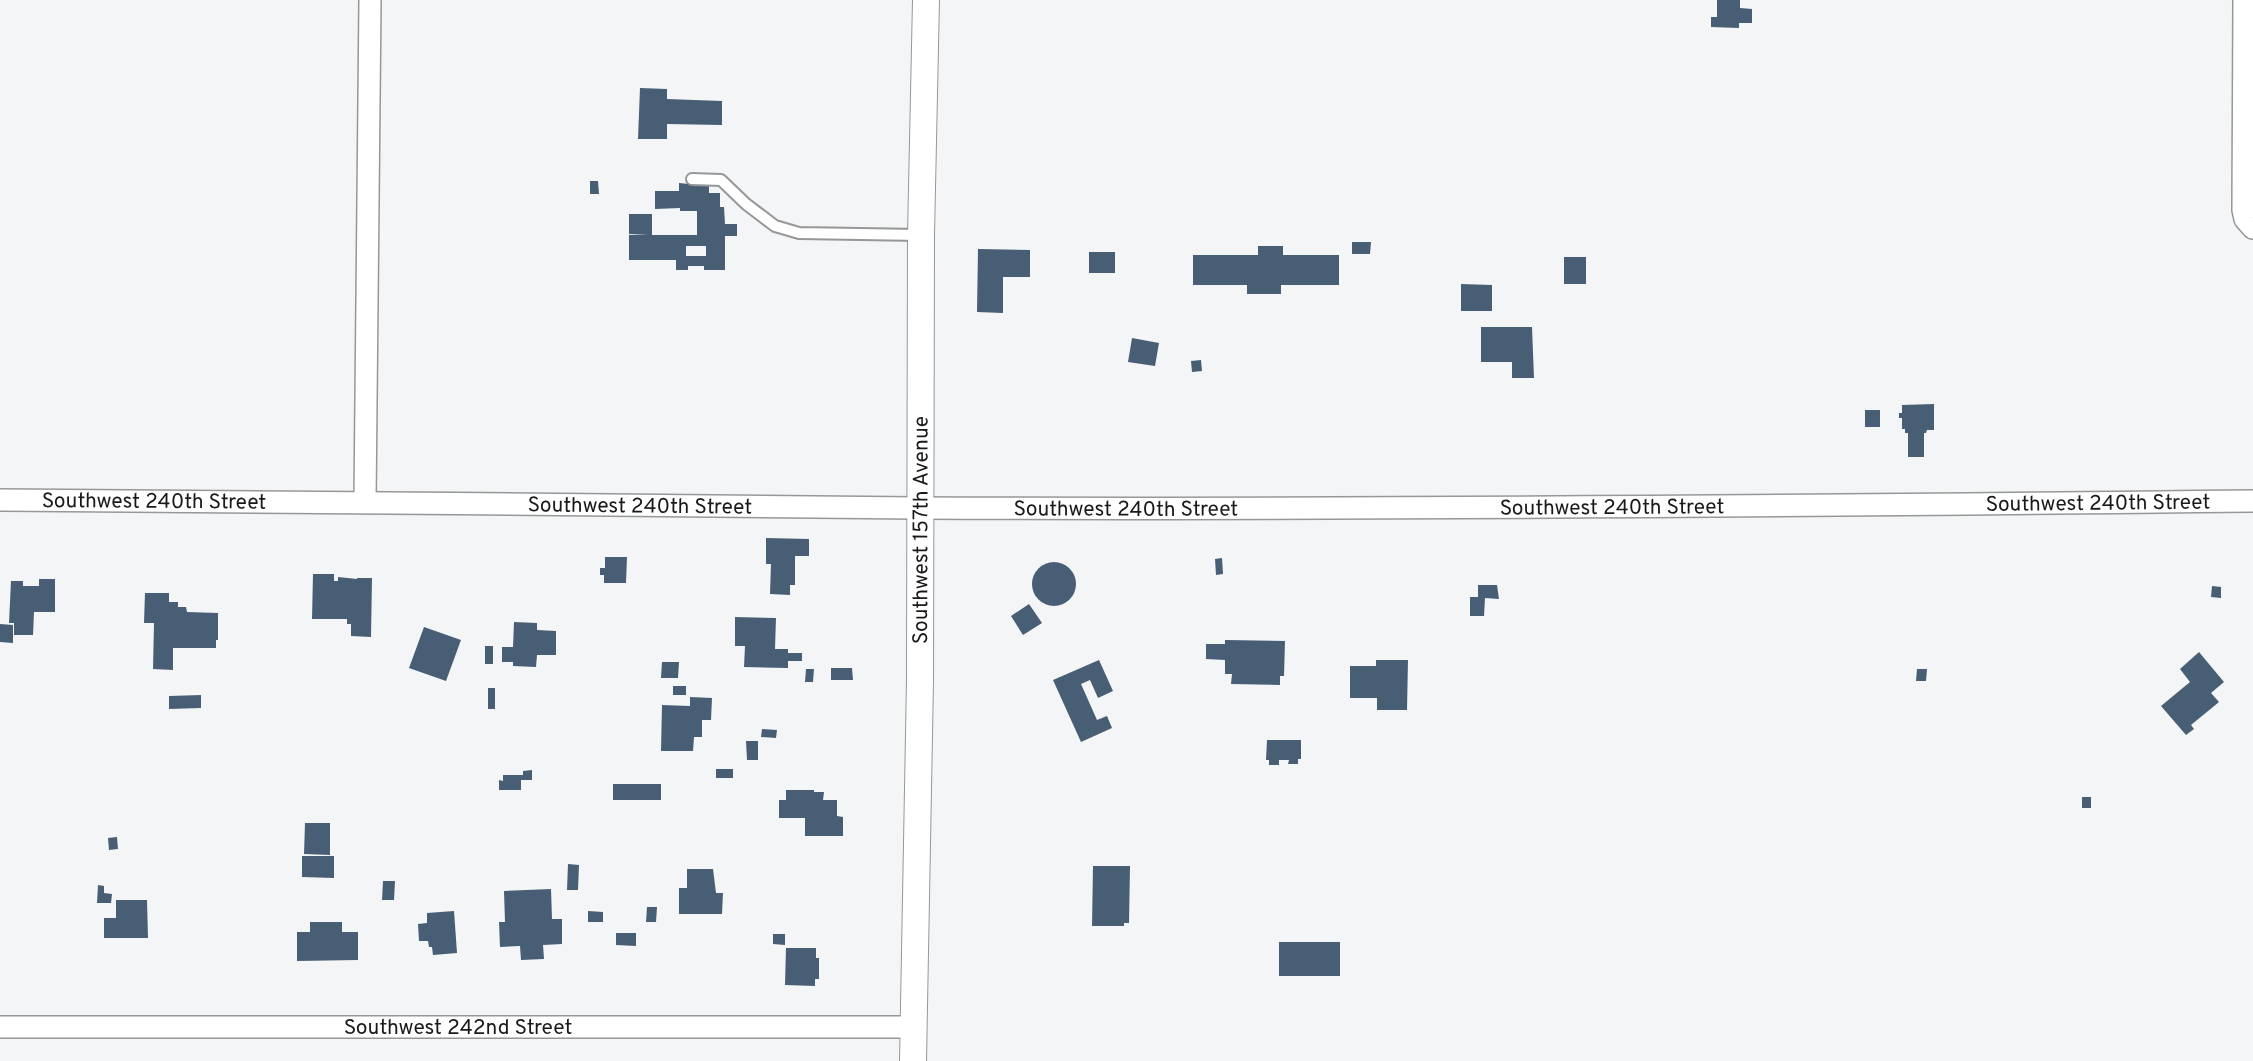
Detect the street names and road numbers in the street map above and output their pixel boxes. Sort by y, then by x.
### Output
street label: Southwest 157th Avenue [908,416,936,644]
street label: Southwest 240th Street [42,488,266,517]
street label: Southwest 240th Street [1985,489,2210,519]
street label: Southwest 240th Street [527,492,752,522]
street label: Southwest 240th Street [1500,494,1724,523]
street label: Southwest 240th Street [1014,496,1238,524]
street label: Southwest 242nd Street [344,1015,572,1042]

